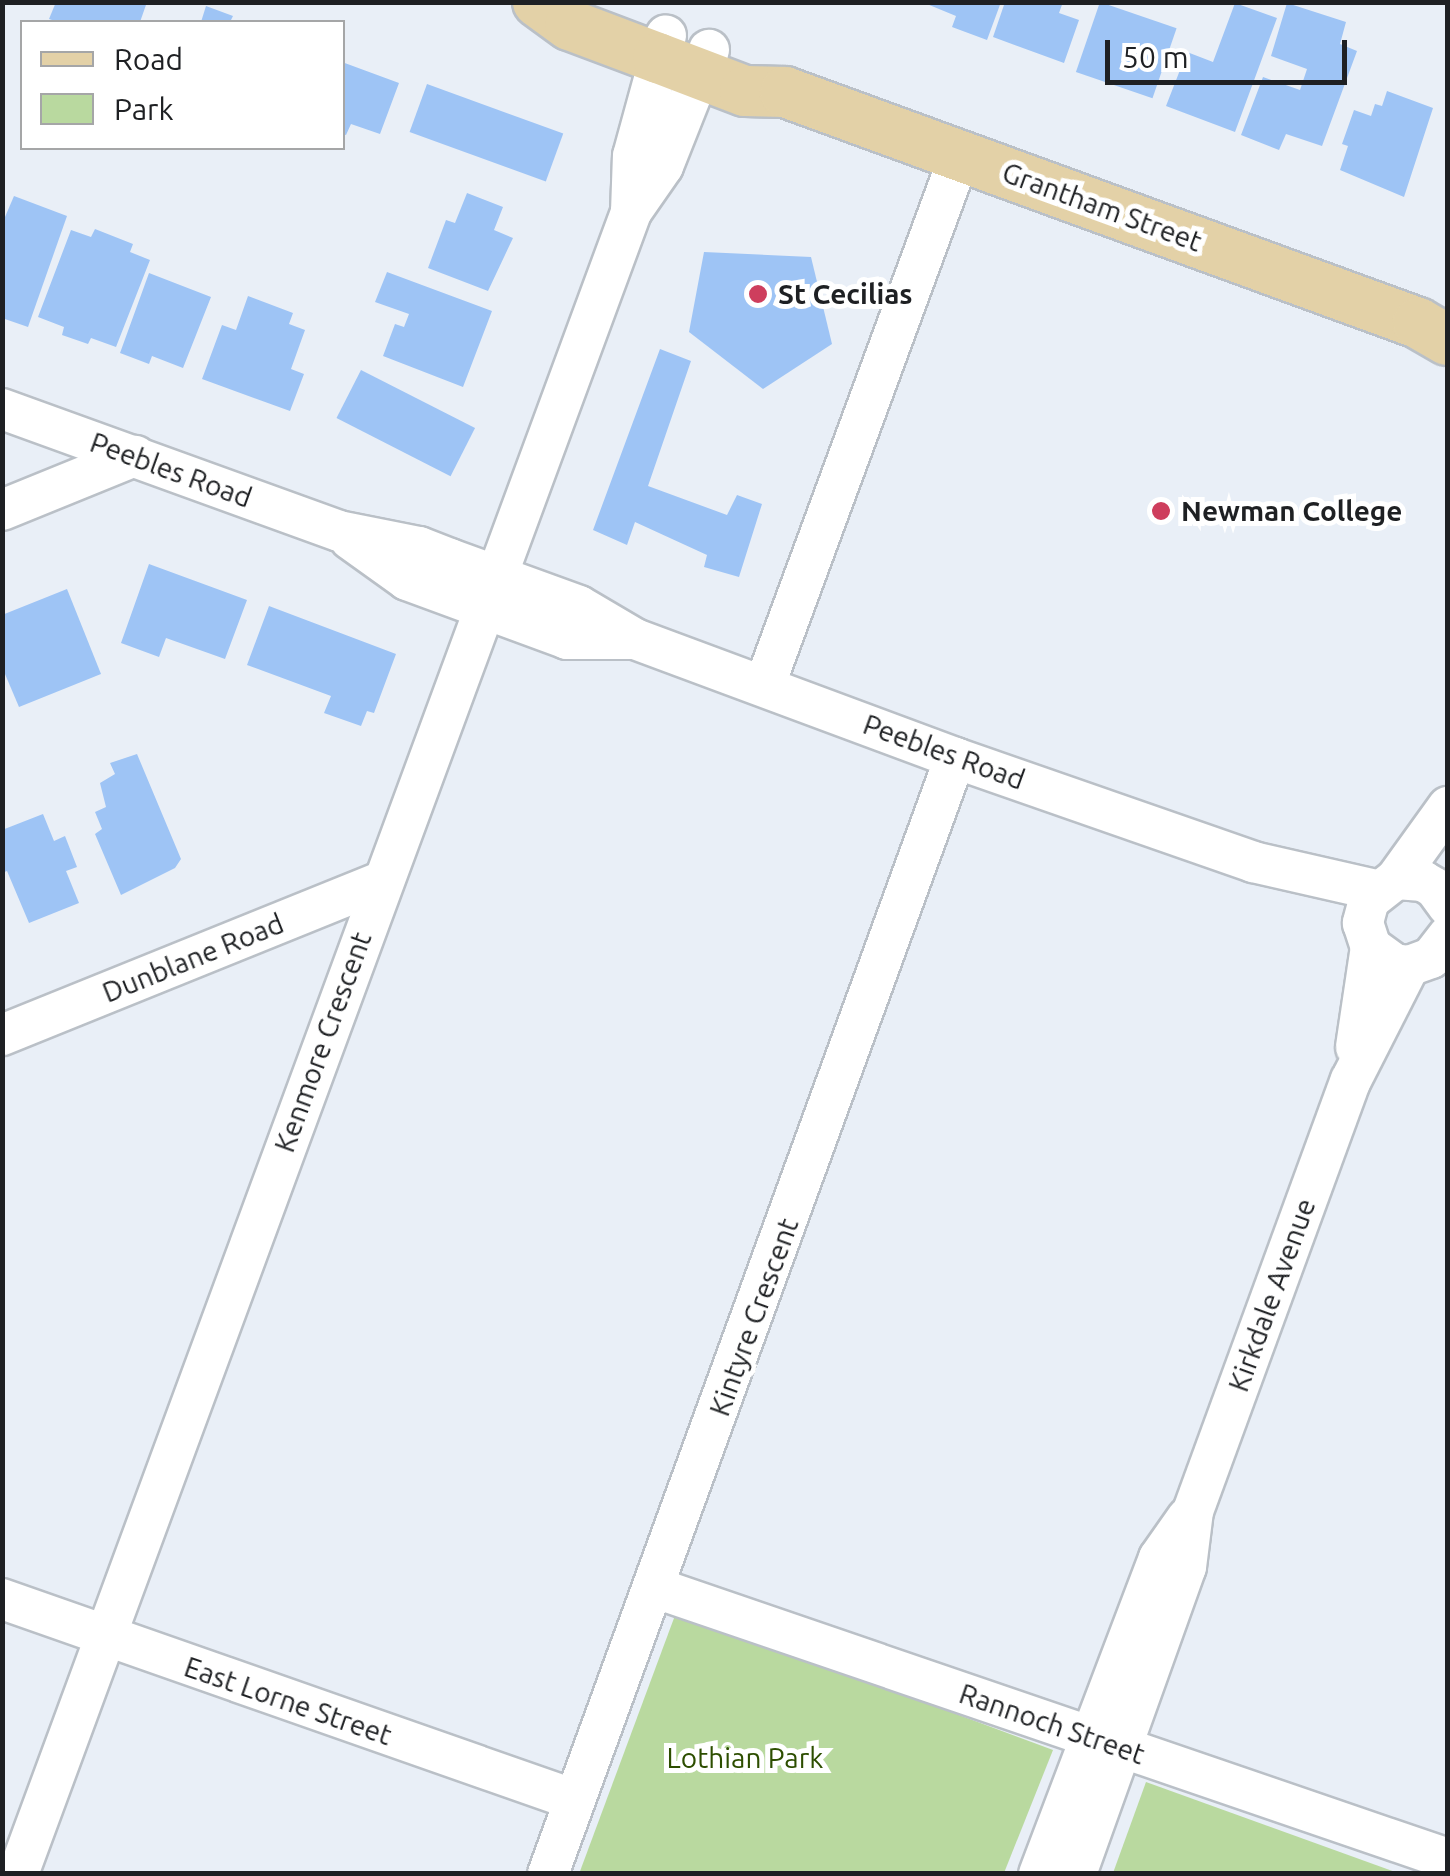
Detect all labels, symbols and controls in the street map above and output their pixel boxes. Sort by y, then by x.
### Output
legend [20,20,345,150]
scale bar [1110,20,1352,82]
text: 50 m [1122,40,1189,74]
text: Road [114,42,183,76]
text: Park [114,92,174,126]
street label: Grantham Street [998,155,1206,259]
place label: St Cecilias [778,277,913,311]
marker: St Cecilias [747,283,769,305]
street label: Peebles Road [86,425,256,515]
place label: Newman College [1181,494,1402,528]
marker: Newman College [1150,500,1172,522]
street label: Peebles Road [859,707,1029,797]
street label: Dunblane Road [98,906,288,1010]
street label: Kenmore Crescent [268,927,378,1157]
street label: Kirkdale Avenue [1221,1194,1323,1396]
street label: Kintyre Crescent [703,1213,805,1421]
street label: East Lorne Street [180,1650,396,1752]
street label: Rannoch Street [955,1677,1149,1771]
park label: Lothian Park [667,1741,823,1775]

